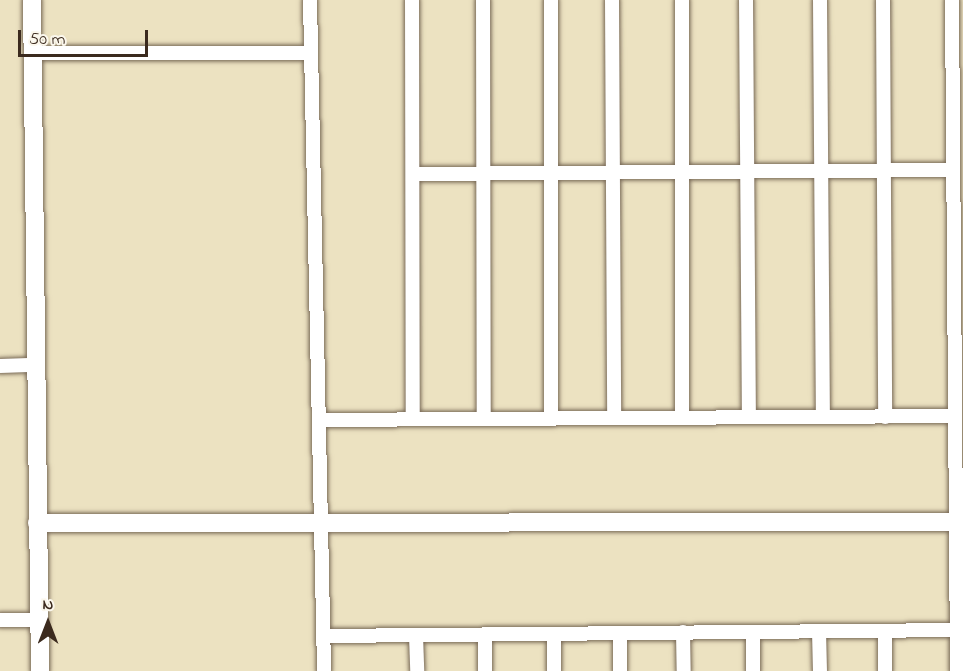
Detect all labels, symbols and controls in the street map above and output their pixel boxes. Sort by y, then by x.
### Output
scale bar [21,18,152,56]
text: 50 m [29,27,66,53]
north arrow [18,593,78,653]
text: N [43,593,53,617]

